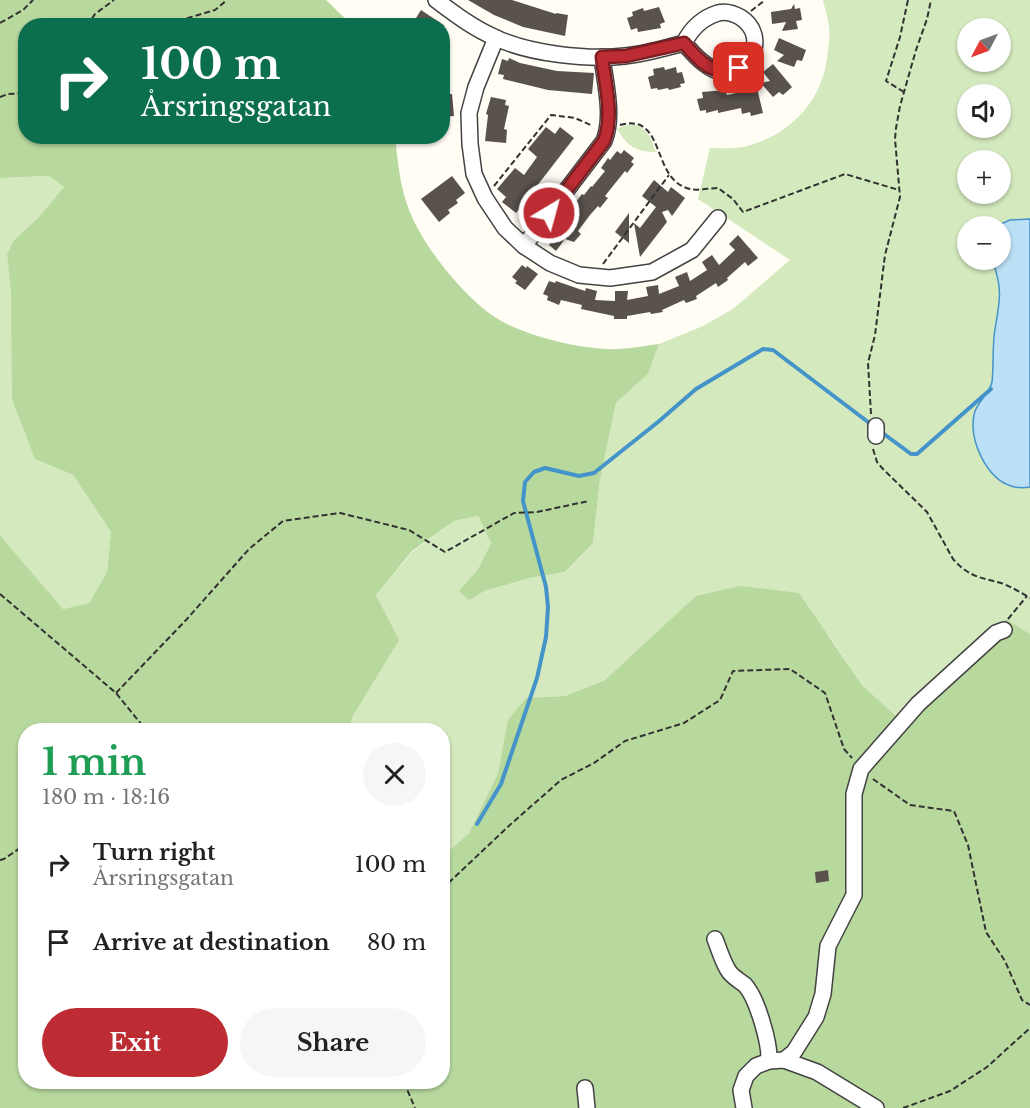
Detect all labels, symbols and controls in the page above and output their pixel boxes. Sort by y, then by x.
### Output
north arrow [957,18,1011,72]
map controls [957,18,1011,270]
text: 100 m [141,38,280,90]
icon: right [42,42,120,120]
pin [713,42,764,93]
icon: arrive [722,51,755,84]
button: sound [957,84,1011,138]
text: Årsringsgatan [141,90,331,123]
button: + [957,150,1011,204]
position arrow [517,181,581,245]
button: − [957,216,1011,270]
text: 1 min [42,740,146,785]
button: close [363,743,426,806]
text: 180 m · 18:16 [42,785,170,809]
text: Turn right [93,839,215,866]
icon: right [42,848,75,881]
text: 100 m [355,851,426,878]
text: Årsringsgatan [93,866,234,890]
icon: arrive [42,926,75,959]
text: Arrive at destination [93,929,330,956]
text: 80 m [367,929,426,956]
button: Exit [42,1008,228,1077]
button: Share [240,1008,426,1077]

